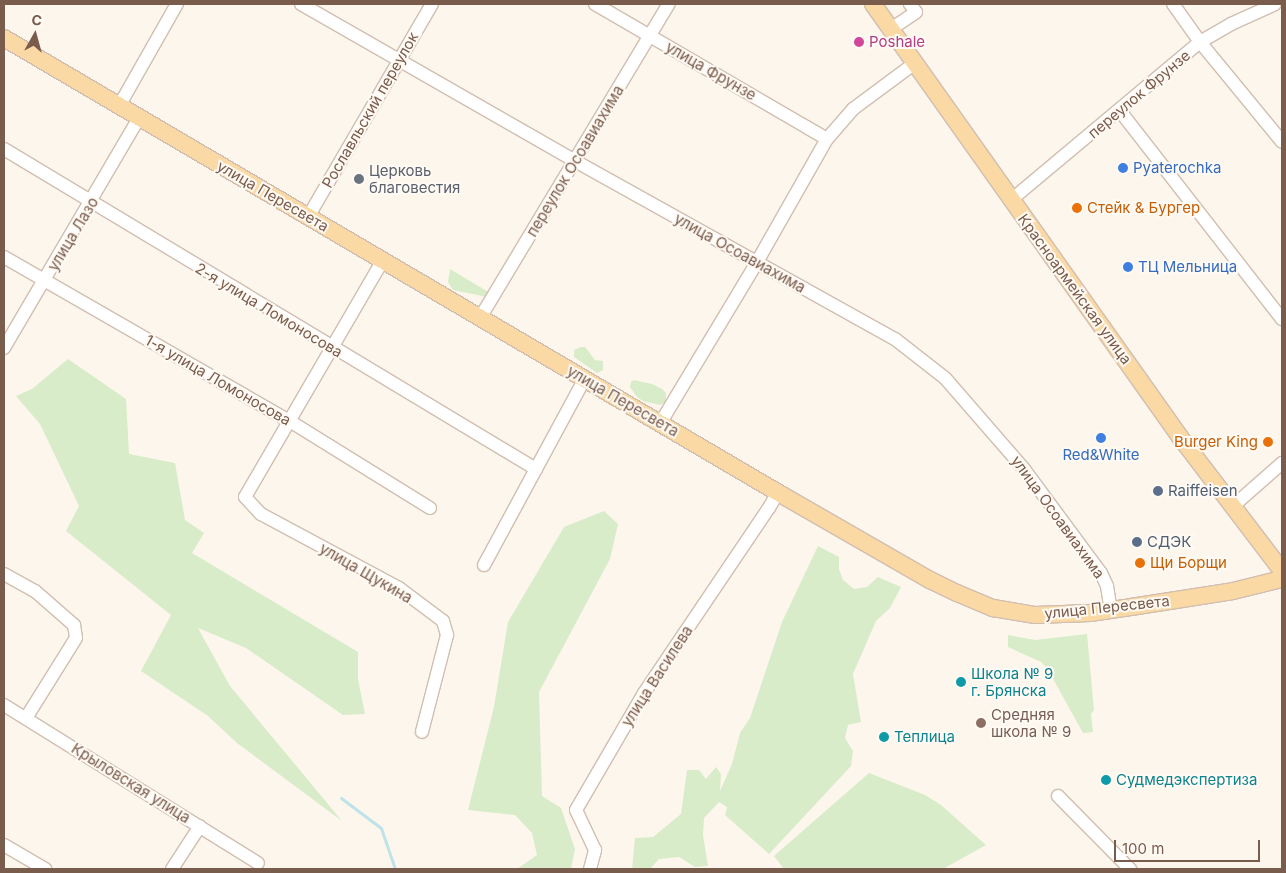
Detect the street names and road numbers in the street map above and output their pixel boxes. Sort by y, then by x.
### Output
street label: Рославльский переулок [318,29,422,191]
street label: улица Фрунзе [662,38,760,104]
street label: переулок Фрунзе [1084,46,1194,142]
street label: переулок Осоавиахима [523,82,627,240]
street label: улица Пересвета [214,157,332,235]
street label: улица Лазо [44,194,102,274]
street label: улица Осоавиахима [671,209,809,297]
street label: Красноармейская улица [1014,210,1136,368]
street label: 2-я улица Ломоносова [192,259,346,361]
street label: 1-я улица Ломоносова [142,331,294,429]
street label: улица Пересвета [564,362,682,440]
street label: улица Осоавиахима [1007,452,1109,582]
street label: улица Щукина [316,539,416,607]
street label: улица Пересвета [1043,591,1171,623]
street label: улица Василева [618,622,696,730]
street label: Крыловская улица [68,739,194,827]

